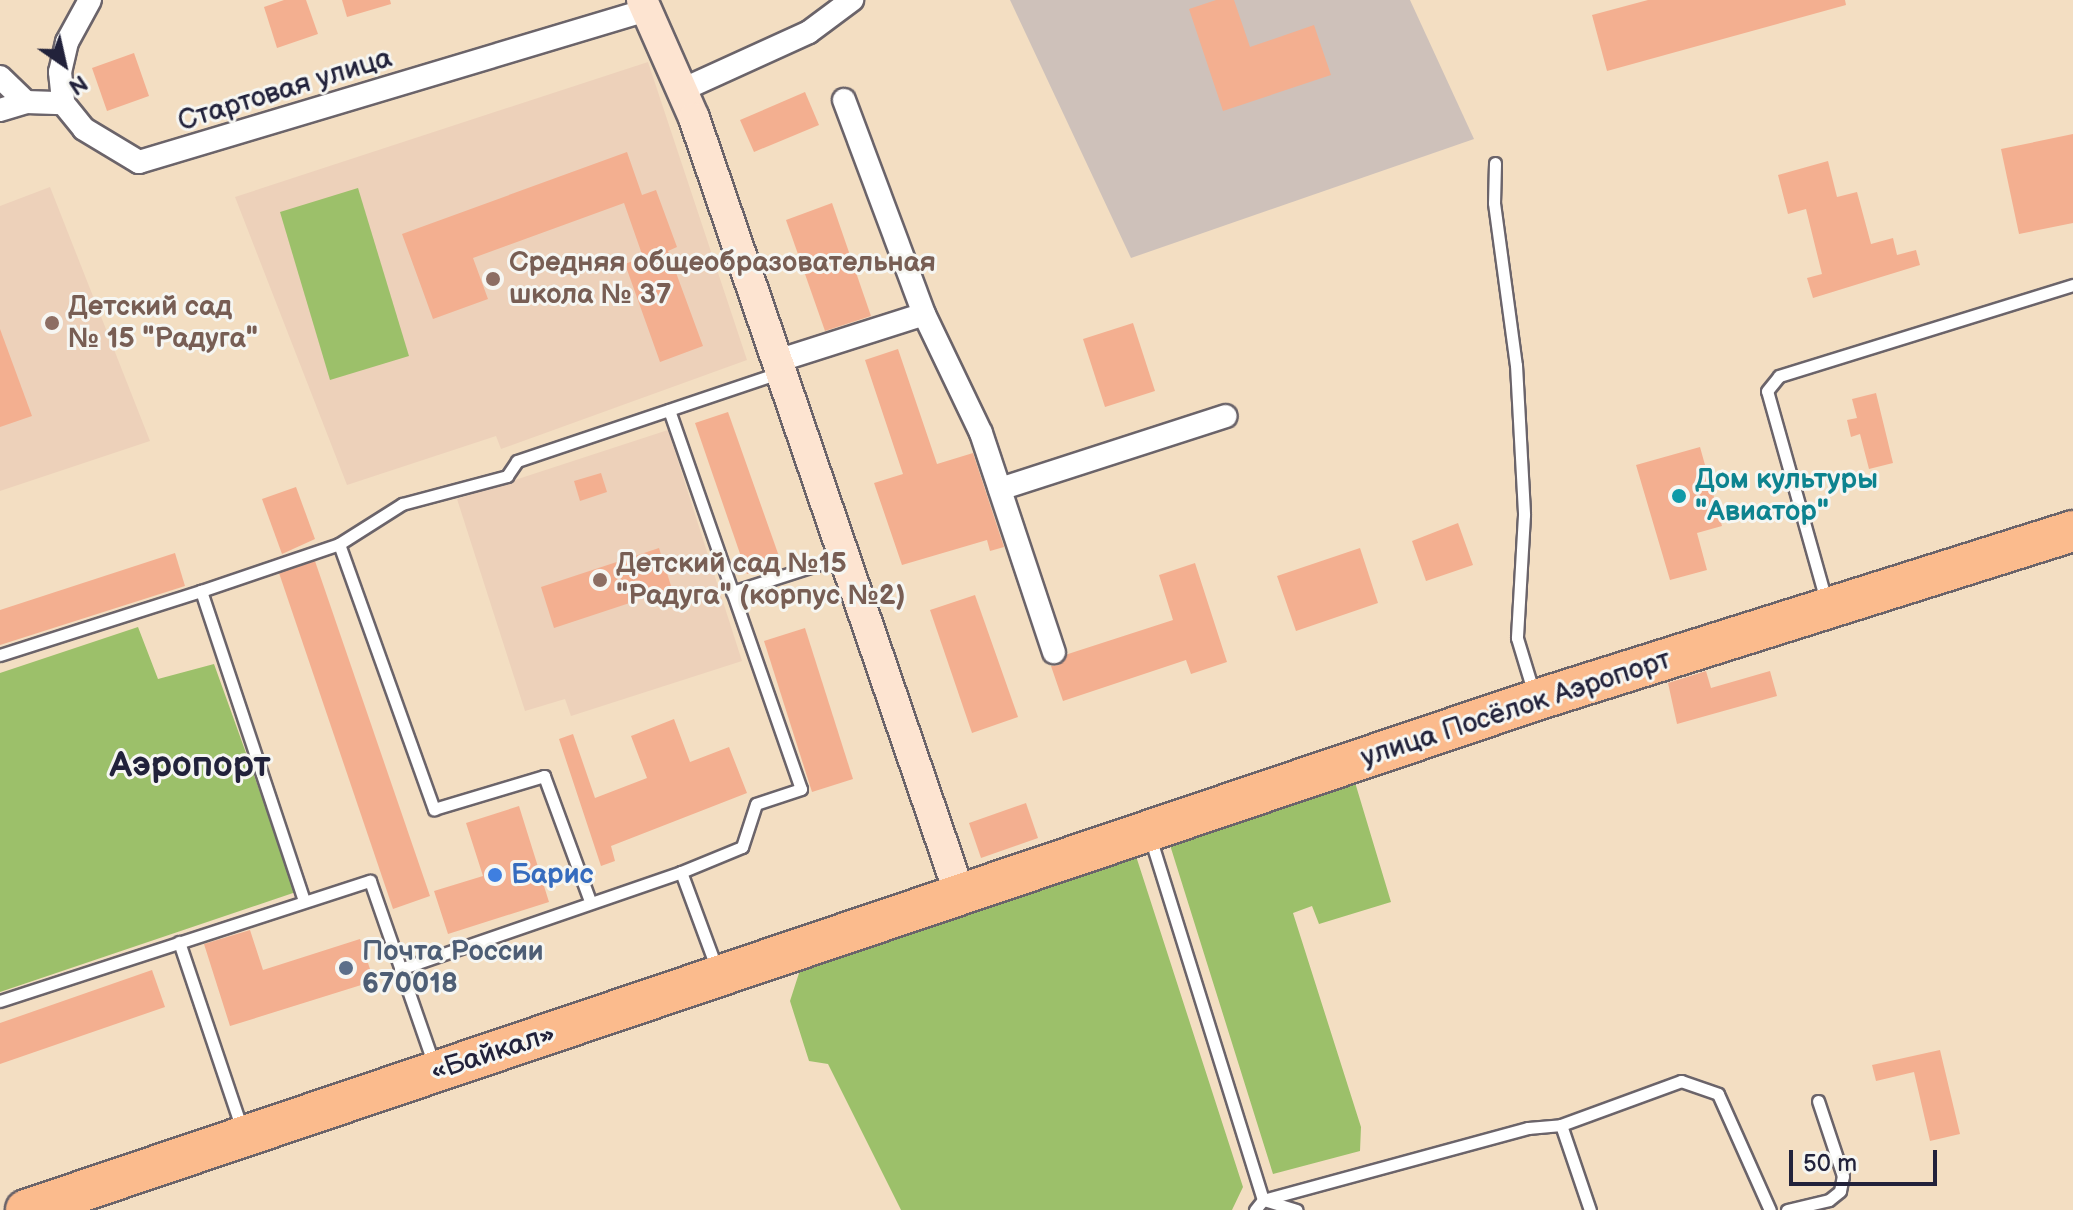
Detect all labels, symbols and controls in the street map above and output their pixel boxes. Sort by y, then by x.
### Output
north arrow [24,24,104,104]
street label: Стартовая улица [174,41,396,139]
text: N [63,68,92,100]
place label: Средняя общеобразовательная школа № 37 [509,246,936,312]
marker: Средняя общеобразовательная школа № 37 [484,270,502,288]
place label: Детский сад № 15 "Радуга" [68,290,258,356]
marker: Детский сад № 15 "Радуга" [43,314,61,332]
place label: Дом культуры "Авиатор" [1695,463,1878,529]
marker: Дом культуры "Авиатор" [1670,487,1688,505]
place label: Детский сад №15 "Радуга" (корпус №2) [616,547,905,613]
marker: Детский сад №15 "Радуга" (корпус №2) [591,571,609,589]
street label: улица Посёлок Аэропорт [1357,643,1675,775]
district label: Аэропорт [110,744,270,788]
place label: Барис [511,858,594,892]
marker: Барис [486,866,504,884]
place label: Почта России 670018 [362,935,544,1001]
marker: Почта России 670018 [337,959,355,977]
street label: «Байкал» [426,1017,560,1089]
scale bar [1793,1134,1941,1184]
text: 50 m [1803,1149,1857,1178]

